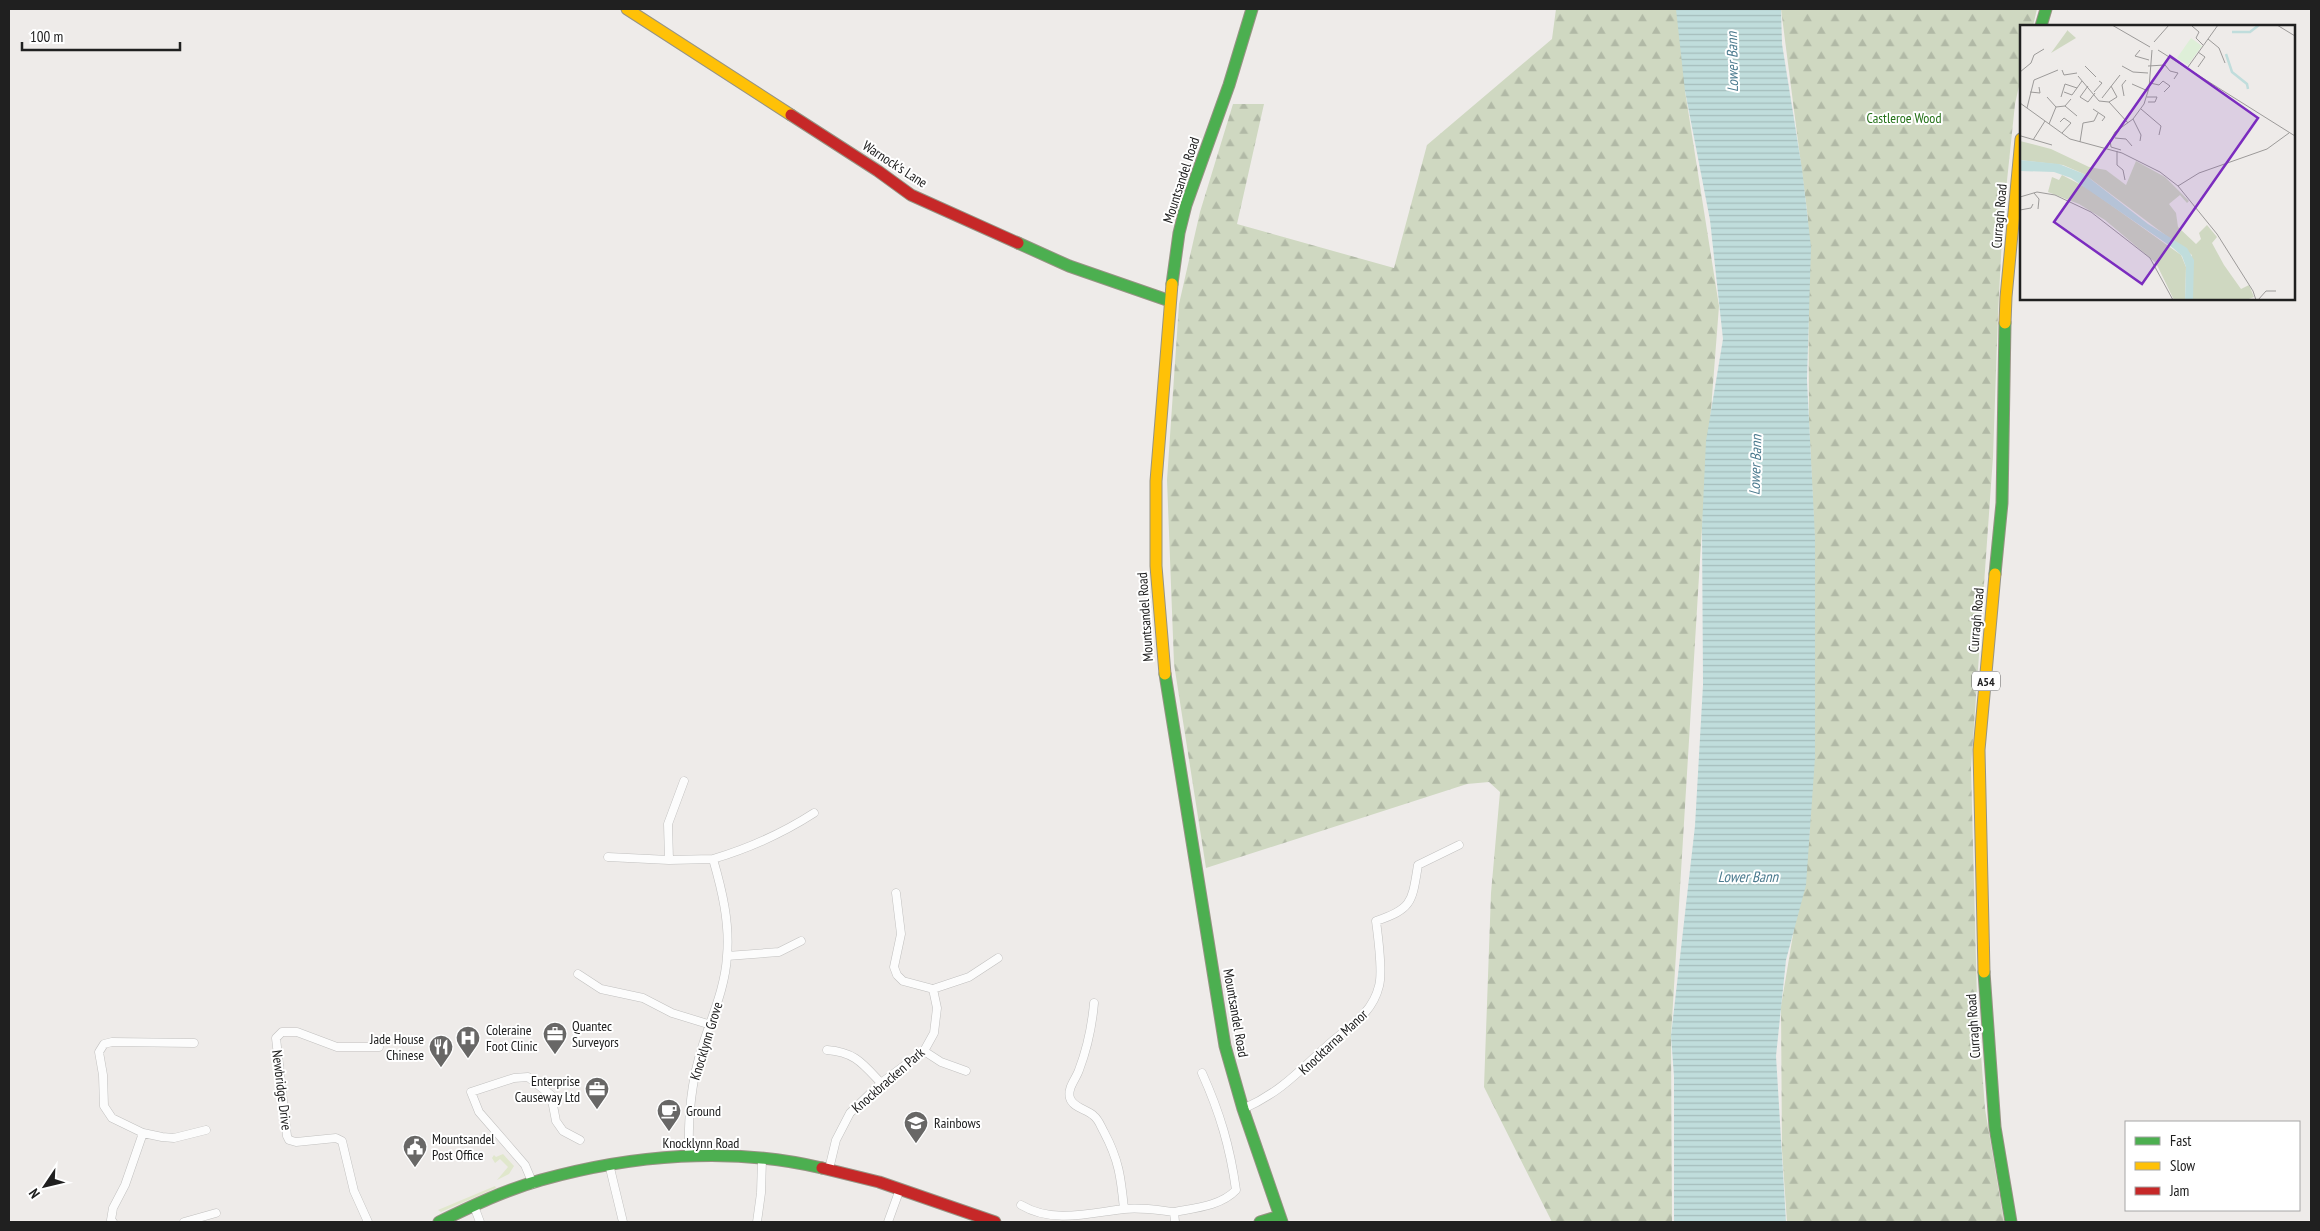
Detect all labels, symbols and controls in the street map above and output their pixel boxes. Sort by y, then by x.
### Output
scale bar [22,20,180,52]
inset map [2020,25,2295,300]
text: 100 m [30,27,63,46]
water label: Lower Bann [1722,30,1742,92]
park label: Castleroe Wood [1867,109,1941,127]
street label: Mountsandel Road [1159,135,1203,225]
street label: Warnock's Lane [859,136,931,192]
street label: Curragh Road [1987,183,2011,249]
water label: Lower Bann [1744,433,1766,495]
street label: Mountsandel Road [1133,572,1157,662]
street label: Curragh Road [1964,587,1988,653]
road number: A54 [1972,671,2000,690]
water label: Lower Bann [1718,867,1780,886]
street label: Mountsandel Road [1219,967,1253,1059]
street label: Curragh Road [1962,993,1984,1059]
street label: Knocklynn Grove [686,1000,726,1082]
street label: Knocktarna Manor [1295,1005,1371,1079]
place label: Quantec Surveyors [572,1017,619,1051]
place label: Coleraine Foot Clinic [486,1021,538,1055]
office icon: Quantec Surveyors [542,1021,568,1055]
hospital icon: Coleraine Foot Clinic [455,1025,481,1059]
place label: Jade House Chinese [369,1030,424,1064]
restaurant icon: Jade House Chinese [428,1034,454,1068]
street label: Knockbracken Park [848,1043,929,1117]
street label: Newbridge Drive [268,1049,296,1131]
place label: Enterprise Causeway Ltd [515,1072,580,1106]
office icon: Enterprise Causeway Ltd [584,1076,610,1110]
cafe icon: Ground [656,1098,682,1132]
place label: Ground [686,1102,721,1120]
school or university icon: Rainbows [903,1110,929,1144]
place label: Rainbows [934,1114,981,1132]
legend [2125,1121,2300,1211]
place label: Mountsandel Post Office [432,1130,495,1164]
text: Fast [2170,1131,2191,1150]
public building icon: Mountsandel Post Office [402,1134,428,1168]
street label: Knocklynn Road [663,1134,739,1152]
text: Slow [2170,1156,2195,1175]
north arrow [20,1161,70,1211]
text: Jam [2169,1181,2189,1200]
text: N [25,1185,44,1202]

